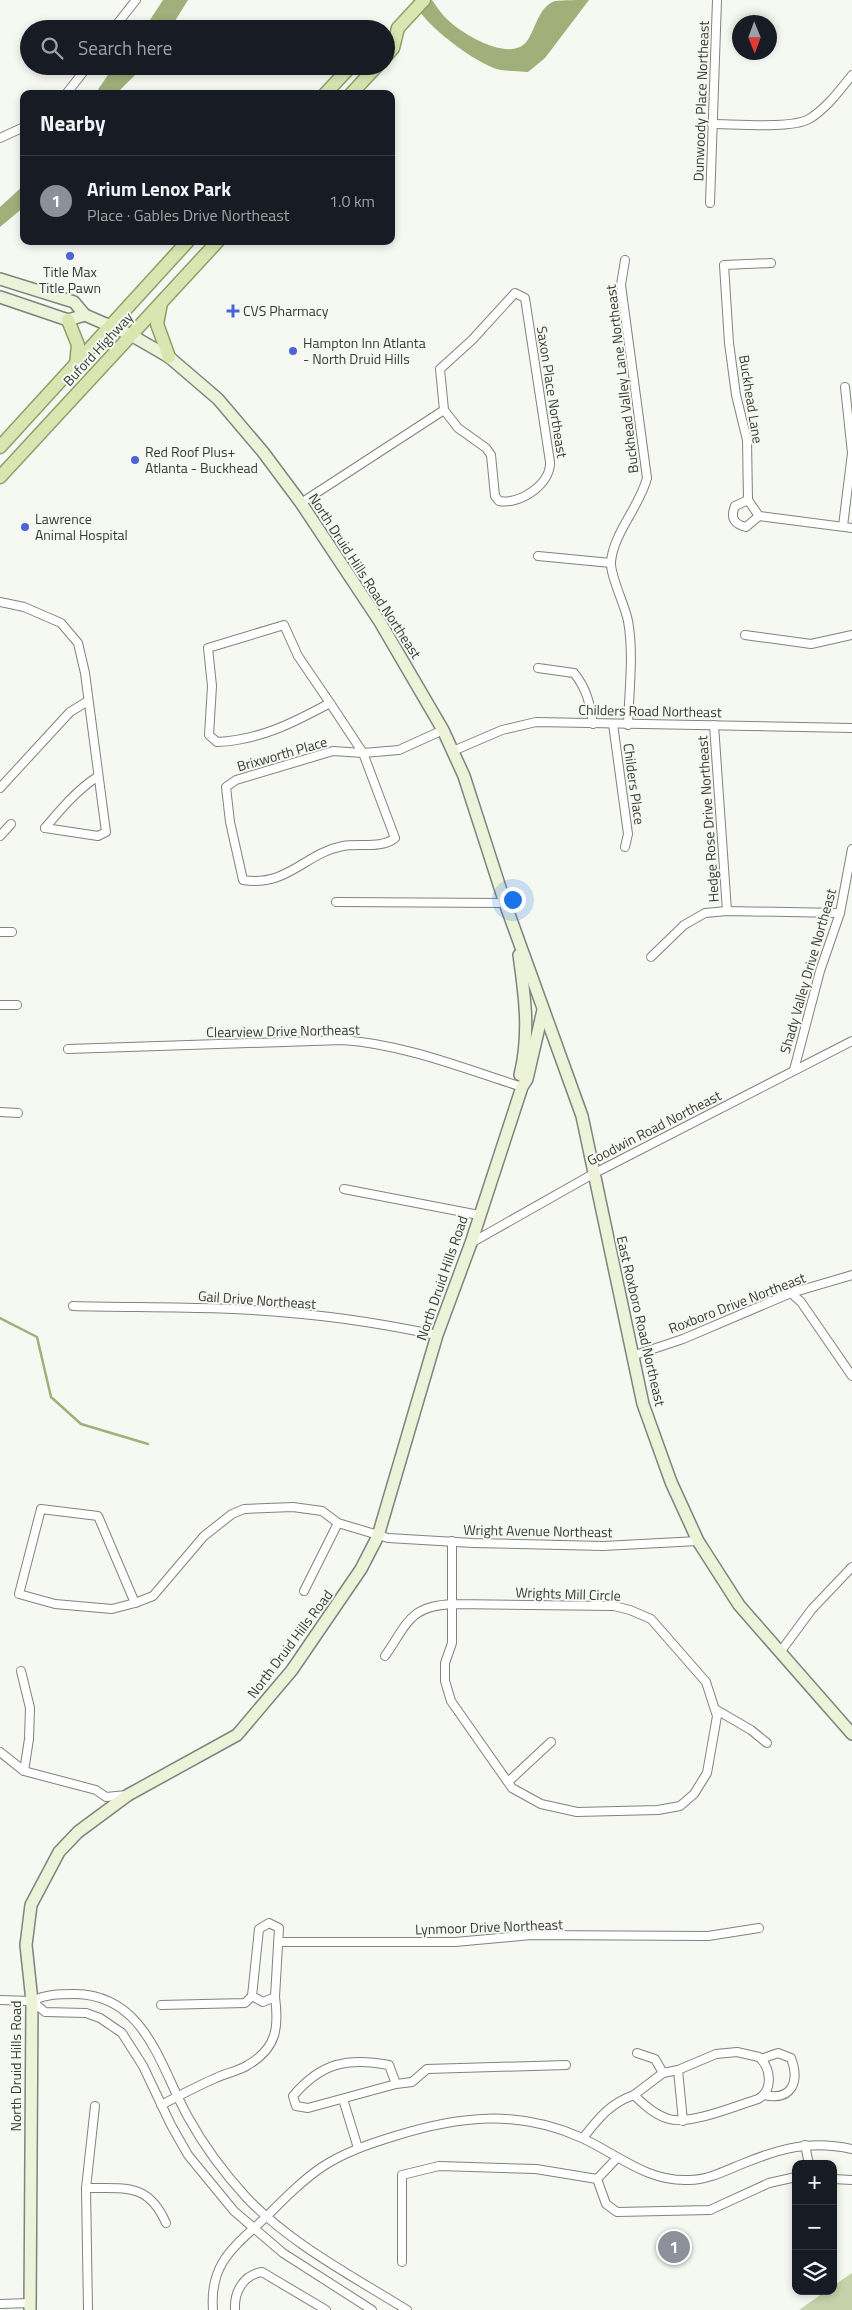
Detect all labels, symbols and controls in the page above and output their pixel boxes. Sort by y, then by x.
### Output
north arrow [732,15,777,60]
search box [20,20,395,75]
street label: Dunwoody Place Northeast [687,20,714,182]
text: Search here [78,33,172,62]
icon: search [38,34,66,62]
text: Nearby [40,107,105,139]
text: Arium Lenox Park [87,174,231,203]
text: 1 [52,189,60,213]
text: 1.0 km [329,189,375,213]
text: Place · Gables Drive Northeast [87,203,289,227]
marker: Title Max Title Pawn [64,250,76,262]
place label: Title Max Title Pawn [39,261,101,298]
street label: Buckhead Valley Lane Northeast [599,283,644,475]
place label: CVS Pharmacy [243,300,329,321]
marker: CVS Pharmacy [227,305,239,317]
street label: Buford Highway [58,307,138,390]
street label: Saxon Place Northeast [532,325,573,459]
place label: Hampton Inn Atlanta - North Druid Hills [303,332,426,369]
marker: Hampton Inn Atlanta - North Druid Hills [287,345,299,357]
street label: Buckhead Lane [734,353,769,445]
place label: Red Roof Plus+ Atlanta - Buckhead [145,441,258,478]
marker: Red Roof Plus+ Atlanta - Buckhead [129,454,141,466]
street label: North Druid Hills Road Northeast [304,489,427,663]
place label: Lawrence Animal Hospital [35,508,128,545]
marker: Lawrence Animal Hospital [19,521,31,533]
street label: Childers Road Northeast [578,699,722,722]
street label: Brixworth Place [234,731,329,776]
street label: Hedge Rose Drive Northeast [691,735,724,903]
street label: Childers Place [618,742,651,826]
street label: Shady Valley Drive Northeast [774,886,841,1056]
your location [500,887,526,913]
street label: Clearview Drive Northeast [206,1019,360,1042]
street label: Goodwin Road Northeast [583,1085,725,1171]
street label: North Druid Hills Road [410,1213,473,1343]
street label: East Roxboro Road Northeast [612,1234,671,1408]
street label: Roxboro Drive Northeast [665,1267,808,1338]
street label: Gail Drive Northeast [197,1285,317,1314]
street label: Wright Avenue Northeast [463,1519,613,1542]
street label: Wrights Mill Circle [515,1581,621,1606]
street label: North Druid Hills Road [242,1585,337,1702]
street label: Lynmoor Drive Northeast [415,1913,563,1940]
street label: North Druid Hills Road [5,2001,26,2131]
map controls [792,2160,837,2295]
button: + [792,2160,837,2205]
button: − [792,2205,837,2250]
pin: 1 [658,2228,690,2266]
button: layers [792,2250,837,2295]

